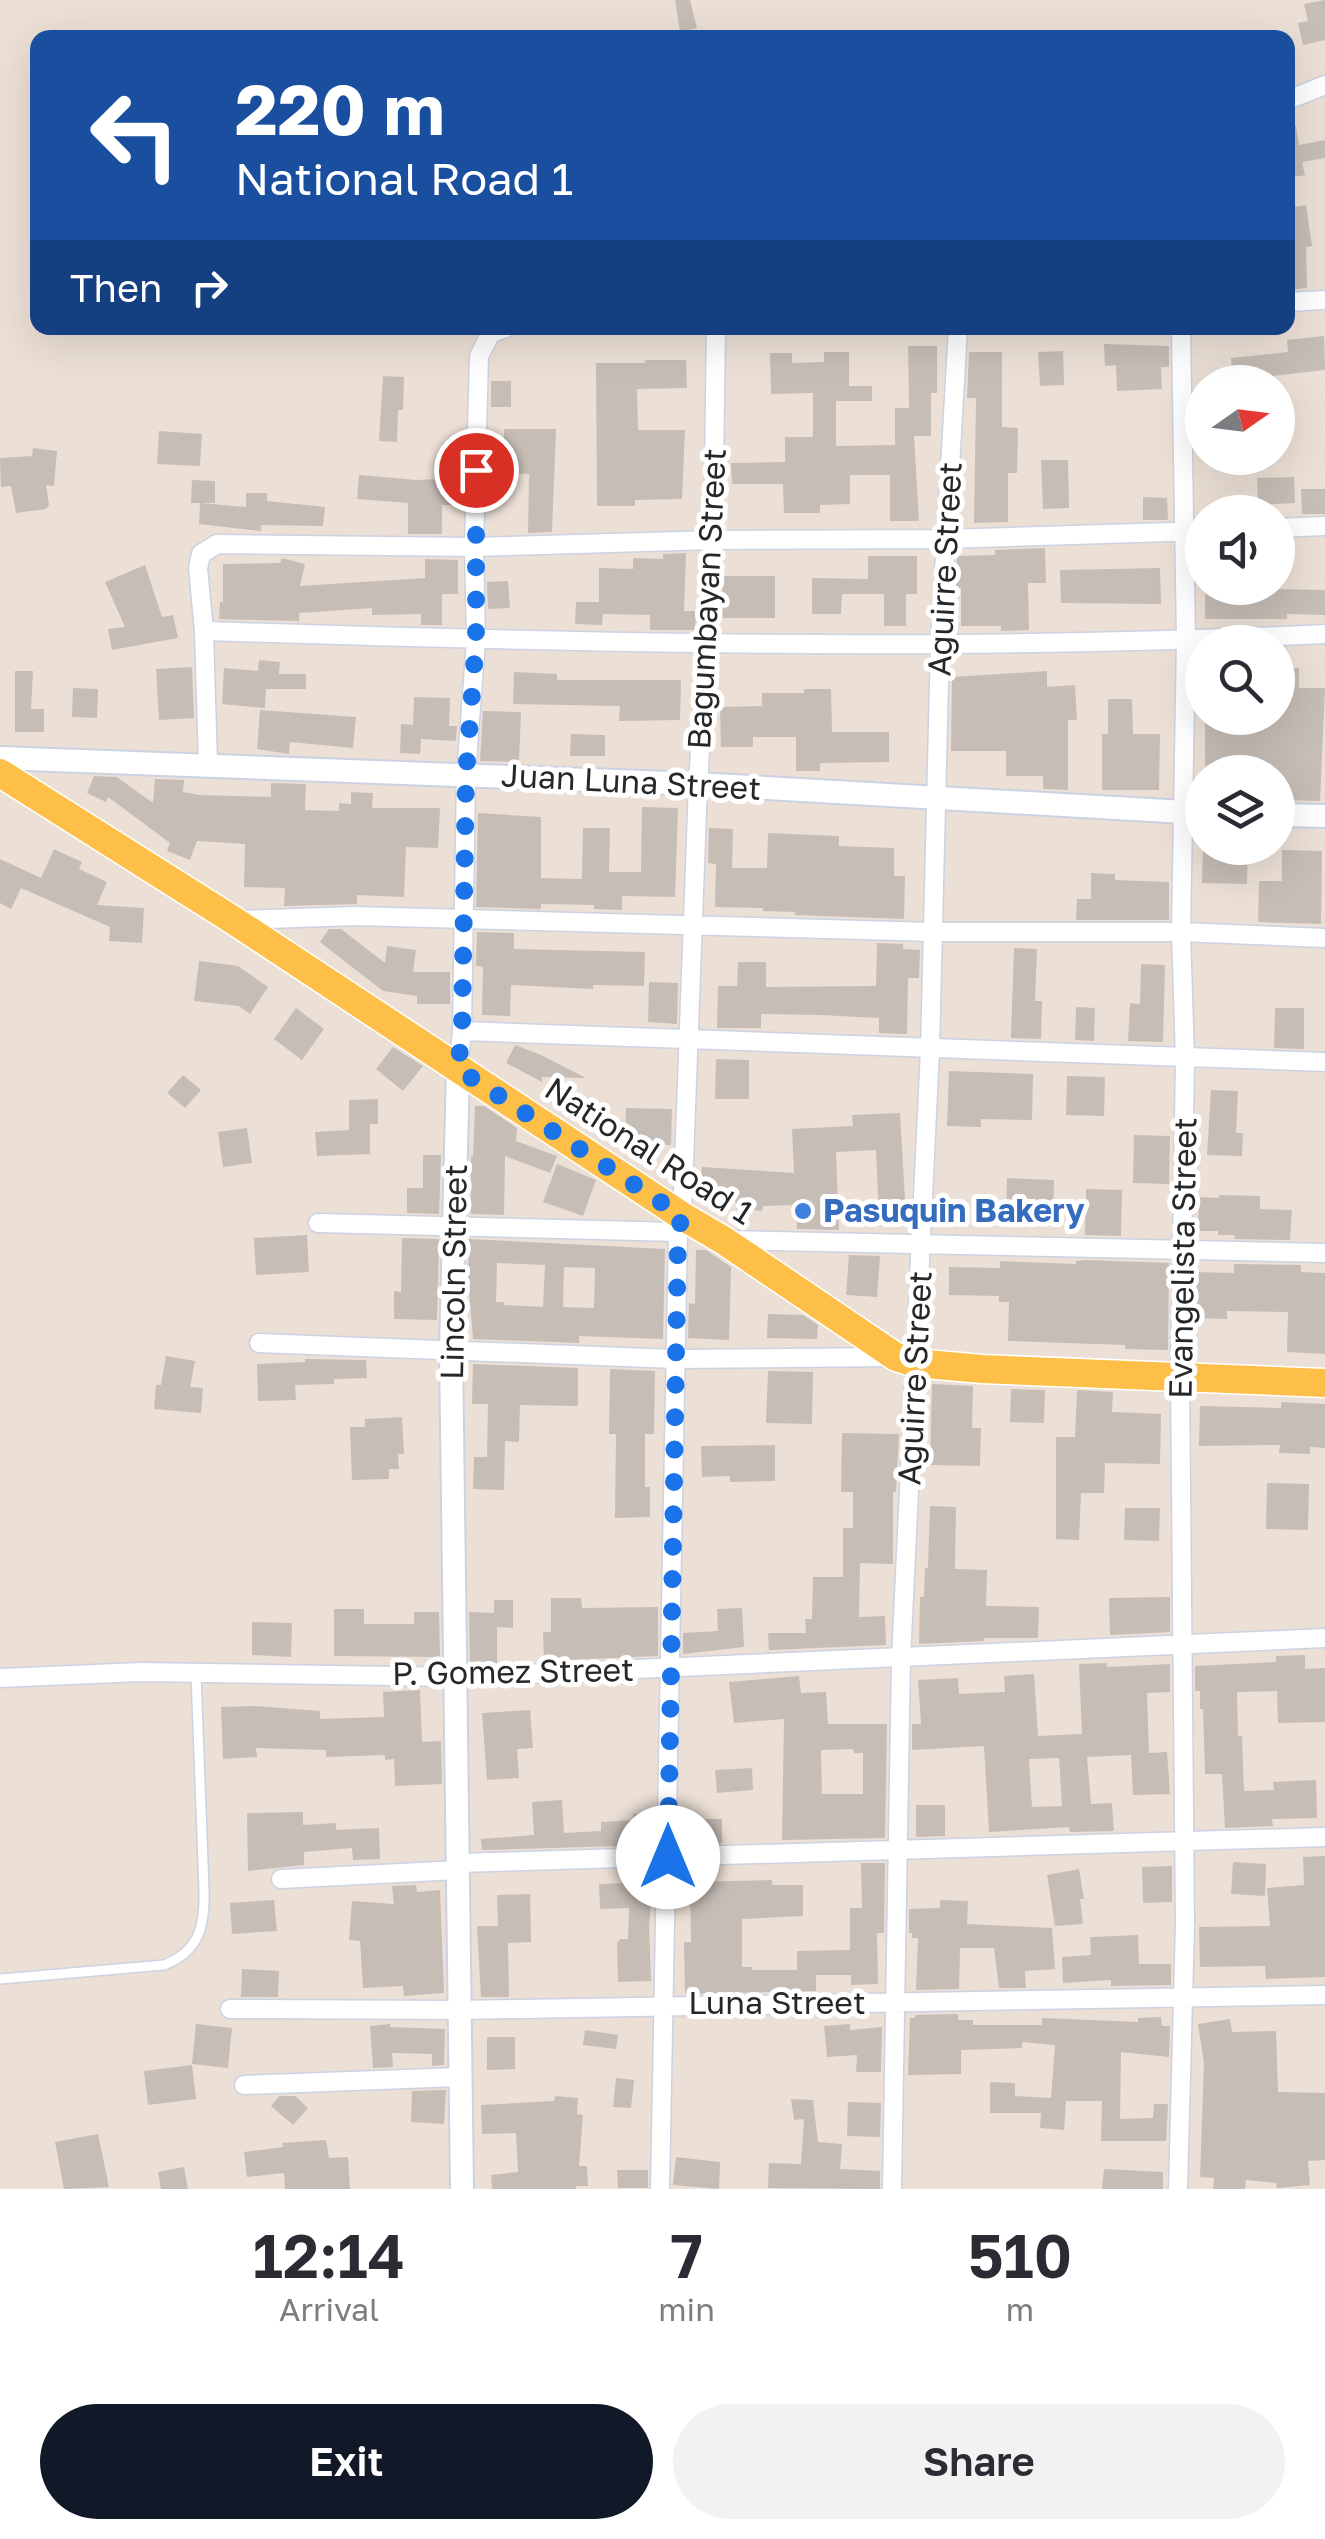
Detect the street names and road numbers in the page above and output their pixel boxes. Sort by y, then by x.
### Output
street label: Bagumbayan Street [679,447,733,750]
street label: Aguirre Street [919,461,969,677]
street label: Juan Luna Street [500,755,762,807]
street label: National Road 1 [538,1069,761,1232]
street label: Evangelista Street [1161,1117,1203,1399]
street label: Lincoln Street [432,1164,474,1380]
street label: Aguirre Street [889,1270,939,1486]
street label: P. Gomez Street [392,1650,634,1692]
street label: Luna Street [688,1983,866,2021]

